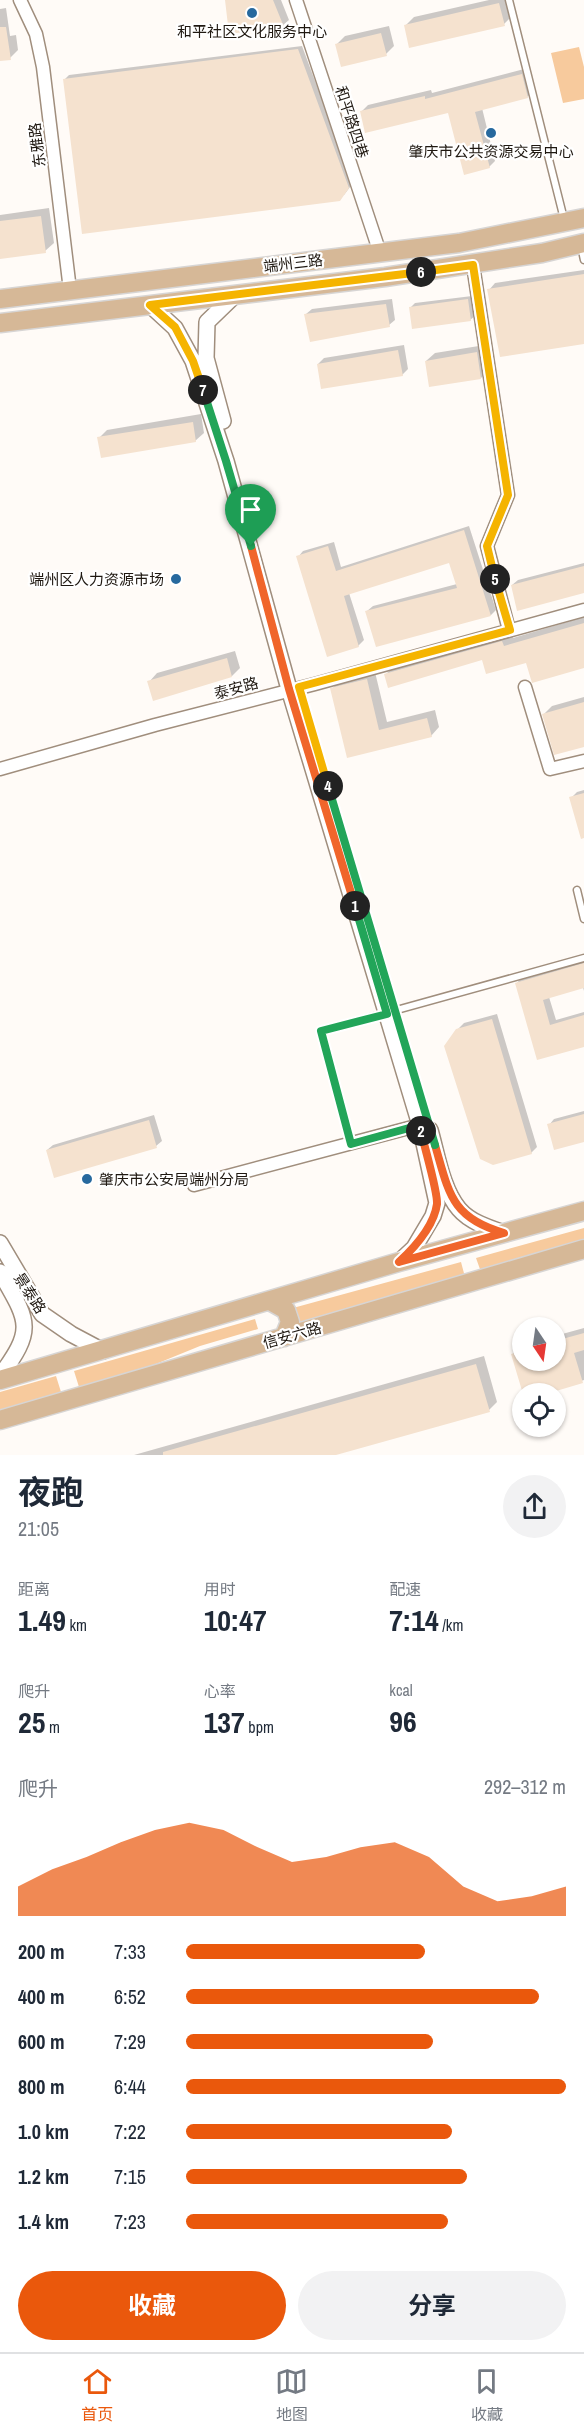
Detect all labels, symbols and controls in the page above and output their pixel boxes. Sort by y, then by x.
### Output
marker: 和平社区文化服务中心 [245,6,259,20]
place label: 和平社区文化服务中心 [177,21,327,42]
street label: 和平路四巷 [330,83,374,161]
street label: 东雅路 [24,121,50,169]
marker: 肇庆市公共资源交易中心 [484,126,498,140]
place label: 肇庆市公共资源交易中心 [408,141,574,162]
street label: 端州三路 [262,249,324,277]
pin: 6 [406,257,436,287]
text: 6 [417,261,425,283]
pin: 7 [188,375,218,405]
text: 7 [199,379,207,401]
pin [225,484,276,546]
icon: arrive [234,493,267,526]
pin: 5 [480,564,510,594]
text: 5 [491,568,499,590]
place label: 端州区人力资源市场 [29,569,164,590]
marker: 端州区人力资源市场 [169,572,183,586]
street label: 泰安路 [212,672,260,704]
pin: 4 [313,771,343,801]
text: 4 [324,775,332,797]
pin: 1 [340,891,370,921]
text: 1 [351,895,359,917]
pin: 2 [406,1116,436,1146]
text: 2 [417,1120,425,1142]
place label: 肇庆市公安局端州分局 [99,1169,249,1190]
marker: 肇庆市公安局端州分局 [80,1172,94,1186]
street label: 景泰路 [9,1268,51,1318]
street label: 信安六路 [260,1317,324,1353]
north arrow [512,1317,566,1371]
map controls [512,1317,566,1437]
button: locate [512,1383,566,1437]
text: 夜跑 [18,1470,84,1514]
button: share [503,1475,566,1538]
text: 21:05 [18,1515,59,1542]
text: 距离 [18,1578,50,1600]
text: 用时 [204,1578,236,1600]
text: 配速 [389,1578,421,1600]
text: 1.49 [18,1600,66,1640]
text: 10:47 [204,1600,267,1640]
text: 7:14 [389,1600,439,1640]
text: km [66,1614,87,1636]
text: /km [439,1614,463,1636]
text: kcal [389,1679,413,1701]
text: 爬升 [18,1680,50,1702]
text: 心率 [204,1680,236,1702]
text: 96 [389,1701,417,1741]
text: 25 [18,1702,45,1742]
text: 137 [204,1702,245,1742]
text: m [45,1716,60,1738]
text: bpm [245,1716,274,1738]
text: 292–312 m [484,1773,566,1800]
text: 爬升 [18,1775,58,1802]
text: 200 m [18,1938,65,1965]
text: 7:33 [114,1938,146,1965]
text: 400 m [18,1983,65,2010]
text: 6:52 [114,1983,146,2010]
text: 600 m [18,2028,65,2055]
text: 7:29 [114,2028,146,2055]
text: 800 m [18,2073,65,2100]
text: 6:44 [114,2073,146,2100]
text: 1.0 km [18,2118,69,2145]
text: 7:22 [114,2118,146,2145]
text: 1.2 km [18,2163,69,2190]
text: 7:15 [114,2163,146,2190]
text: 1.4 km [18,2208,69,2235]
text: 7:23 [114,2208,146,2235]
button: 收藏 [18,2271,286,2340]
button: 分享 [298,2271,566,2340]
tab: 首页 [81,2365,114,2425]
tab: 地图 [275,2365,308,2425]
tab: 收藏 [470,2365,503,2425]

